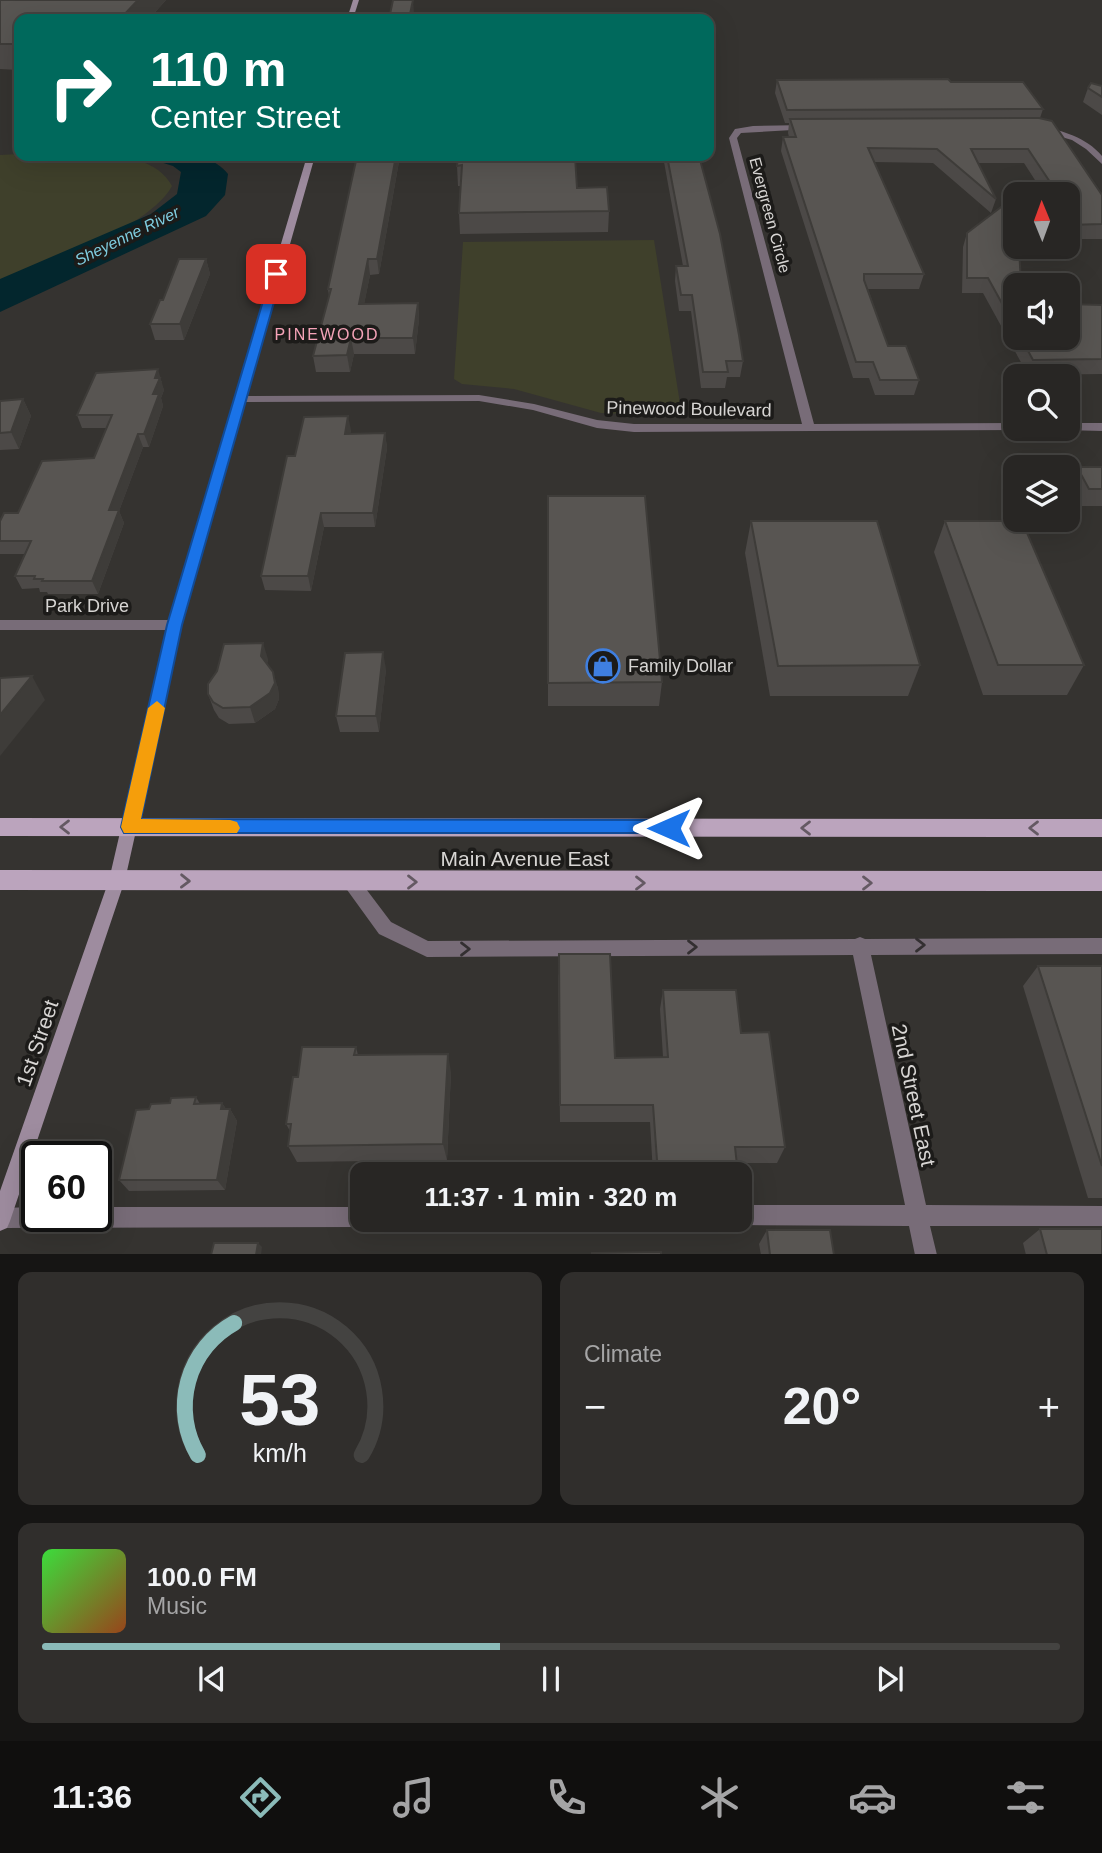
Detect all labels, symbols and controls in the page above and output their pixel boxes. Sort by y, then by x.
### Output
icon: right [35,42,126,133]
text: 110 m [150,42,286,96]
text: Center Street [150,99,340,135]
street label: Evergreen Circle [746,155,794,275]
north arrow [1003,182,1080,259]
map controls [1003,182,1080,532]
water label: Sheyenne River [72,203,182,269]
pin [246,244,306,304]
icon: arrive [257,255,295,293]
button: sound [1003,273,1080,350]
district label: PINEWOOD [275,326,379,343]
button: search [1003,364,1080,441]
street label: Pinewood Boulevard [606,398,772,420]
button: layers [1003,455,1080,532]
street label: Park Drive [45,596,129,616]
shop icon: Family Dollar [584,647,622,685]
place label: Family Dollar [628,656,733,676]
position arrow [632,791,706,865]
one-way arrow [59,819,70,835]
one-way arrow [801,820,811,836]
one-way arrow [1028,820,1039,836]
street label: Main Avenue East [441,847,610,870]
one-way arrow [180,873,191,888]
one-way arrow [408,874,418,890]
one-way arrow [635,875,646,891]
one-way arrow [863,875,873,891]
one-way arrow [915,937,926,953]
one-way arrow [687,939,698,954]
one-way arrow [460,941,471,956]
street label: 1st Street [11,997,63,1089]
street label: 2nd Street East [888,1022,940,1168]
speed limit sign: 60 [21,1141,112,1232]
text: 11:37 · 1 min · 320 m [425,1182,677,1212]
text: Climate [584,1341,662,1367]
text: 53 [240,1359,320,1440]
text: 20° [783,1377,861,1435]
text: − [584,1386,606,1428]
text: + [1038,1386,1060,1428]
text: km/h [253,1438,307,1466]
text: 100.0 FM [147,1562,257,1592]
text: Music [147,1593,207,1619]
icon: previous [193,1660,231,1698]
icon: pause [532,1660,570,1698]
icon: next [871,1660,909,1698]
icon: directions [236,1773,285,1822]
icon: music [389,1773,438,1822]
icon: phone [542,1773,591,1822]
icon: climate [695,1773,744,1822]
icon: car [848,1773,897,1822]
icon: filters [1001,1773,1050,1822]
text: 11:36 [52,1779,132,1815]

